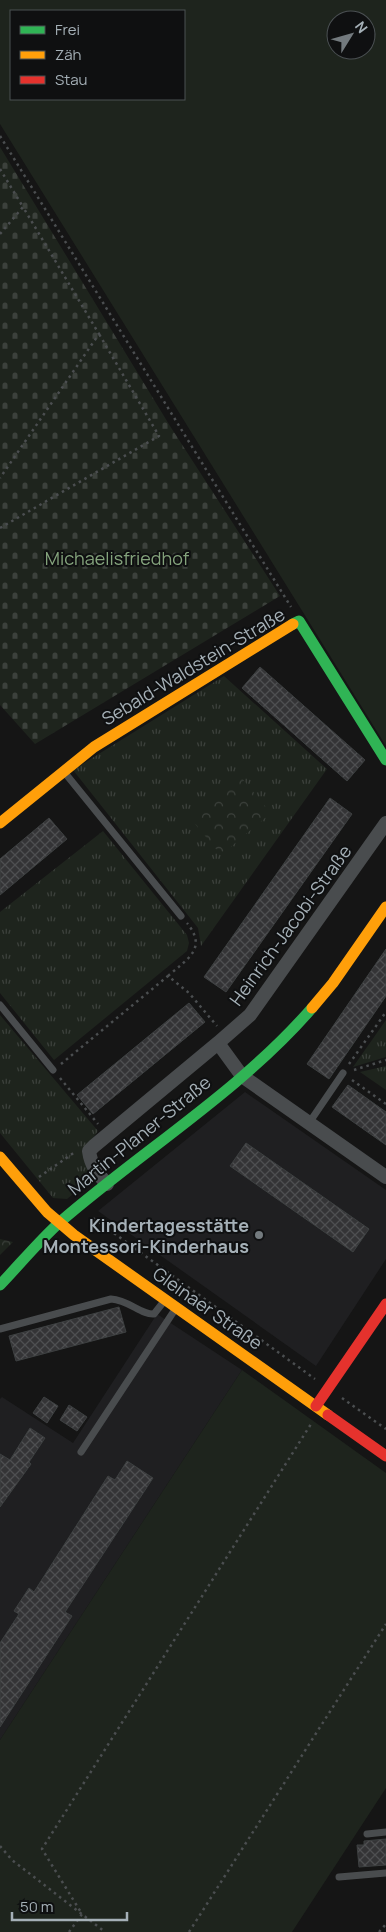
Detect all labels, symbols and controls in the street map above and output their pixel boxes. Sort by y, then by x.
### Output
legend [10,10,185,100]
north arrow [326,10,376,60]
text: N [351,17,372,37]
text: Frei [55,19,80,40]
text: Zäh [55,44,82,65]
text: Stau [55,69,88,90]
park label: Michaelisfriedhof [45,546,190,570]
street label: Sebald-Waldstein-Straße [97,602,289,730]
street label: Heinrich-Jacobi-Straße [224,840,356,1010]
street label: Martin-Planer-Straße [63,1070,215,1200]
place label: Kindertagesstätte Montessori-Kinderhaus [43,1213,249,1258]
marker: Kindertagesstätte Montessori-Kinderhaus [253,1229,265,1241]
street label: Gleinaer Straße [148,1261,268,1355]
scale bar [12,1890,128,1922]
text: 50 m [20,1896,54,1917]

